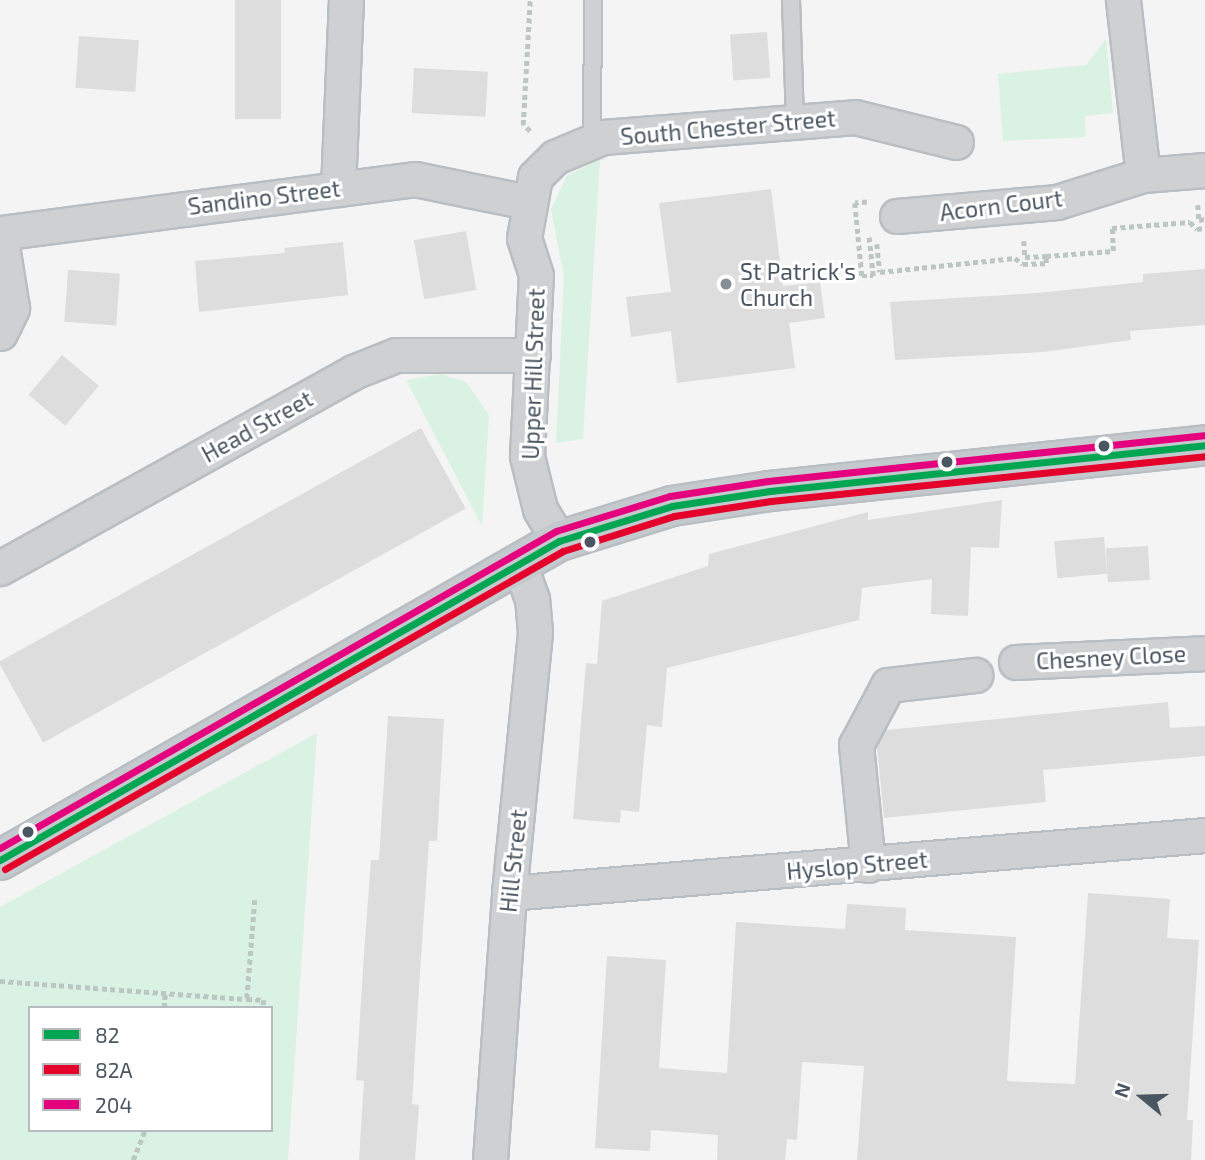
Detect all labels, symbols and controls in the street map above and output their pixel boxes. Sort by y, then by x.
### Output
street label: South Chester Street [619,104,837,150]
street label: Sandino Street [186,174,342,220]
street label: Acorn Court [938,184,1064,226]
place label: St Patrick's Church [740,257,856,311]
marker: St Patrick's Church [718,276,734,292]
street label: Upper Hill Street [516,287,550,461]
street label: Head Street [197,384,317,468]
unlabelled marker [1097,439,1111,453]
unlabelled marker [940,455,954,469]
unlabelled marker [583,535,597,549]
street label: Chesney Close [1035,639,1187,675]
street label: Hill Street [494,808,532,914]
unlabelled marker [21,825,35,839]
street label: Hyslop Street [785,845,929,885]
legend [28,1006,273,1132]
text: 82 [95,1022,120,1047]
text: 82A [95,1057,133,1082]
north arrow [1107,1062,1177,1132]
text: N [1109,1080,1135,1100]
text: 204 [95,1092,132,1117]

